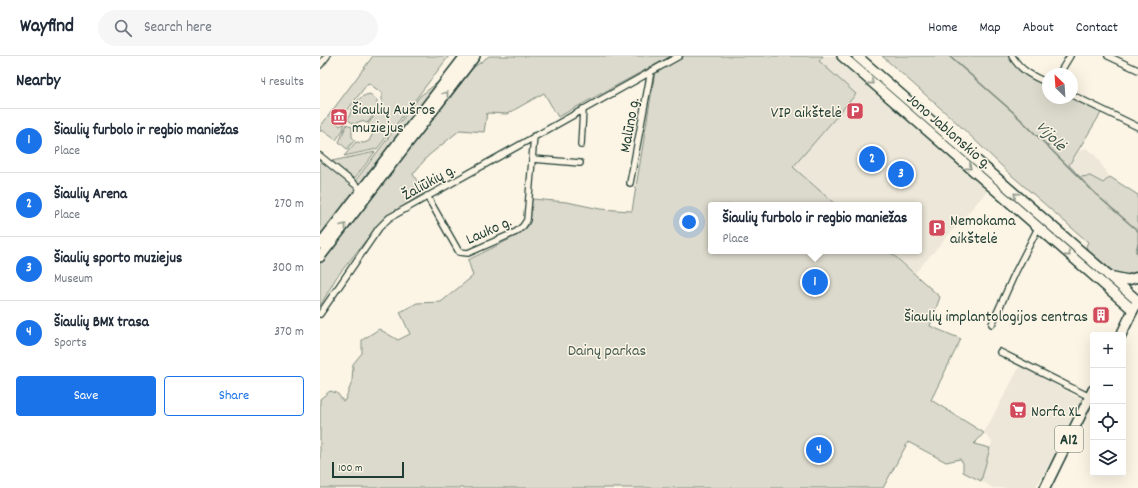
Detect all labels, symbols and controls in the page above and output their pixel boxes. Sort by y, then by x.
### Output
search box [98,10,378,46]
text: Wayfind [20,14,74,41]
icon: search [112,17,134,39]
text: Search here [144,17,212,39]
text: Home [928,18,957,38]
text: Map [979,18,1001,38]
text: About [1023,18,1054,38]
text: Contact [1076,18,1118,38]
north arrow [1042,68,1078,104]
text: Nearby [16,70,60,94]
text: 4 results [261,73,304,92]
one-way arrow [866,77,874,84]
street label: Jono Jablonskio g. [901,88,996,175]
one-way arrow [441,91,449,98]
street label: Malūno g. [614,96,647,155]
place label: Šiaulių Aušros muziejus [352,99,436,140]
parking icon: VIP aikštelė [845,101,865,121]
place label: VIP aikštelė [771,102,842,125]
museum icon: Šiaulių Aušros muziejus [329,107,349,127]
water label: Vijolė [1029,116,1072,159]
text: Šiaulių furbolo ir regbio maniežas [54,120,239,142]
text: 1 [28,131,30,150]
text: 190 m [276,131,304,150]
text: Place [54,142,80,161]
pin: 2 [859,144,885,174]
street label: Žaliūkių g. [398,159,460,207]
pin: 3 [888,159,914,189]
one-way arrow [965,162,972,169]
text: Šiaulių Arena [54,184,127,206]
one-way arrow [1013,192,1021,199]
text: 2 [26,195,32,214]
text: 270 m [274,195,304,214]
popup [708,202,922,254]
text: Place [54,206,80,225]
text: Šiaulių furbolo ir regbio maniežas [723,208,907,230]
place label: Nemokama aikštelė [950,210,1016,251]
street label: Lauko g. [462,211,516,252]
your location [679,212,699,232]
parking icon: Nemokama aikštelė [927,218,947,238]
one-way arrow [339,224,346,231]
text: Place [723,230,749,249]
text: Šiaulių sporto muziejus [54,248,182,270]
one-way arrow [1063,249,1070,256]
text: 3 [26,259,32,278]
text: 300 m [272,259,304,278]
pin: 1 [802,267,828,297]
text: Museum [54,270,93,289]
building icon: Šiaulių implantologijos centras [1091,305,1111,325]
place label: Šiaulių implantologijos centras [904,306,1088,329]
text: Šiaulių BMX trasa [54,312,149,334]
text: 4 [26,323,32,342]
text: 370 m [274,323,304,342]
map controls [1090,332,1126,476]
button: + [1090,332,1126,368]
text: Sports [54,334,87,353]
park label: Dainų parkas [568,340,646,363]
button: − [1090,368,1126,404]
button: Save [16,376,156,416]
button: Share [164,376,304,416]
supermarket icon: Norfa XL [1008,400,1028,420]
place label: Norfa XL [1031,401,1081,424]
button: locate [1090,404,1126,440]
road number: A12 [1055,426,1083,452]
pin: 4 [806,435,832,465]
button: layers [1090,440,1126,476]
scale bar [332,460,404,479]
text: 100 m [338,461,362,477]

